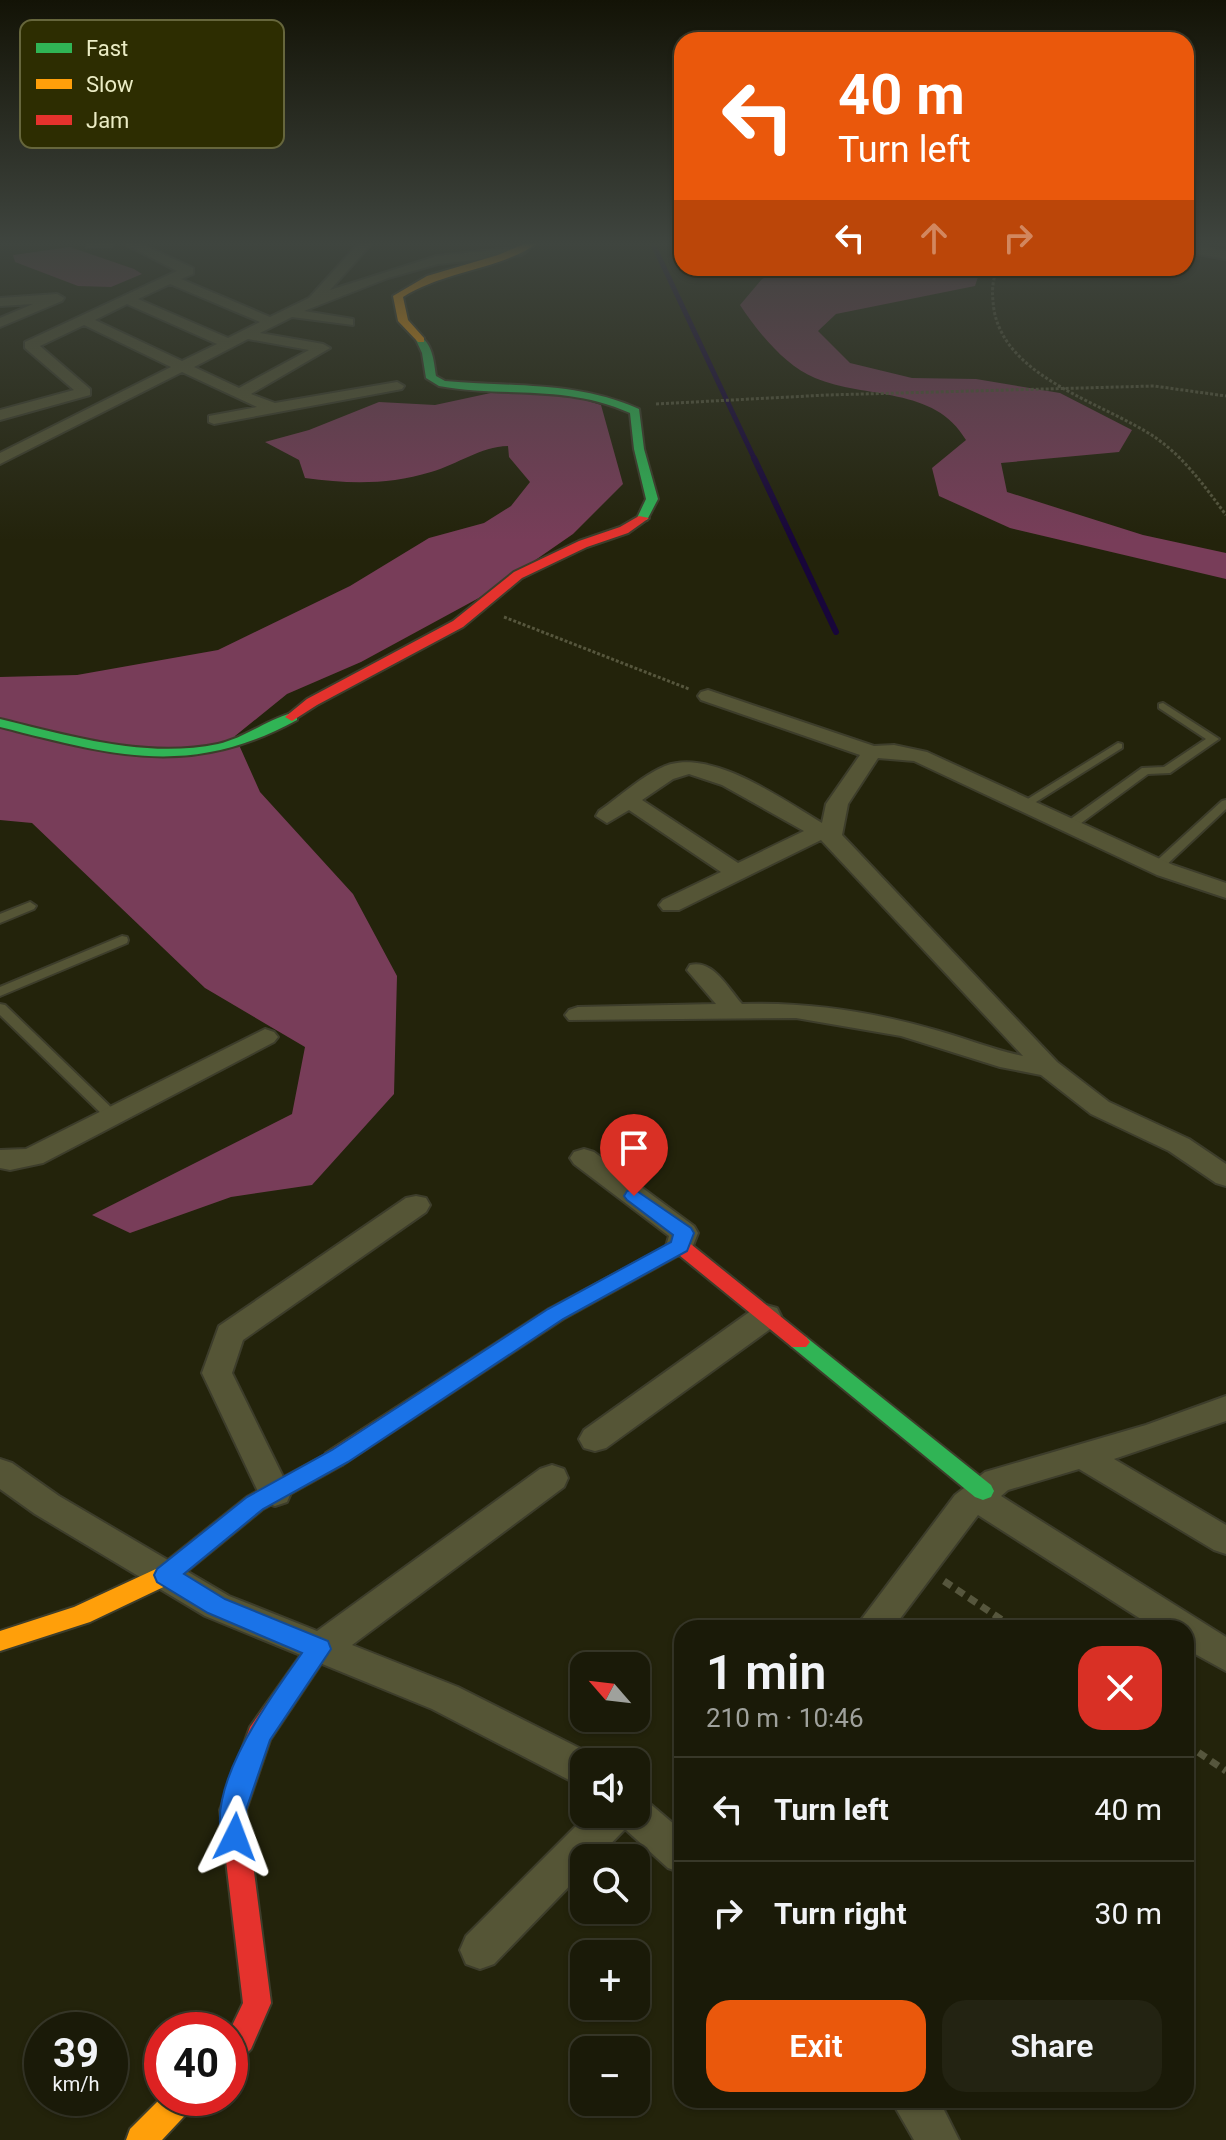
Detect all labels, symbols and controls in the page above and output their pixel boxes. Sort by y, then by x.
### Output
legend [20,20,284,148]
text: Fast [86,36,128,61]
text: 40 m [838,62,965,128]
icon: left [706,64,810,168]
text: Slow [86,72,134,97]
text: Jam [86,108,129,133]
text: Turn left [838,129,971,171]
icon: left [828,216,872,260]
icon: ahead [912,216,956,260]
icon: right [996,216,1040,260]
pin [600,1114,668,1196]
icon: arrive [612,1126,656,1170]
text: 1 min [706,1644,826,1701]
button: close [1078,1646,1162,1730]
north arrow [570,1652,650,1732]
map controls [570,1652,650,2116]
text: 210 m · 10:46 [706,1703,864,1733]
button: sound [570,1748,650,1828]
icon: left [706,1787,750,1831]
text: Turn left [774,1792,889,1827]
text: 40 m [1095,1792,1162,1827]
position arrow [193,1795,277,1879]
button: search [570,1844,650,1924]
icon: right [706,1891,750,1935]
text: Turn right [774,1896,907,1931]
text: 30 m [1095,1896,1162,1931]
button: + [570,1940,650,2020]
button: Exit [706,2000,926,2092]
button: Share [942,2000,1162,2092]
speed limit sign: 40 [144,2012,248,2116]
text: 39 [53,2030,99,2077]
button: − [570,2036,650,2116]
text: km/h [53,2072,99,2096]

